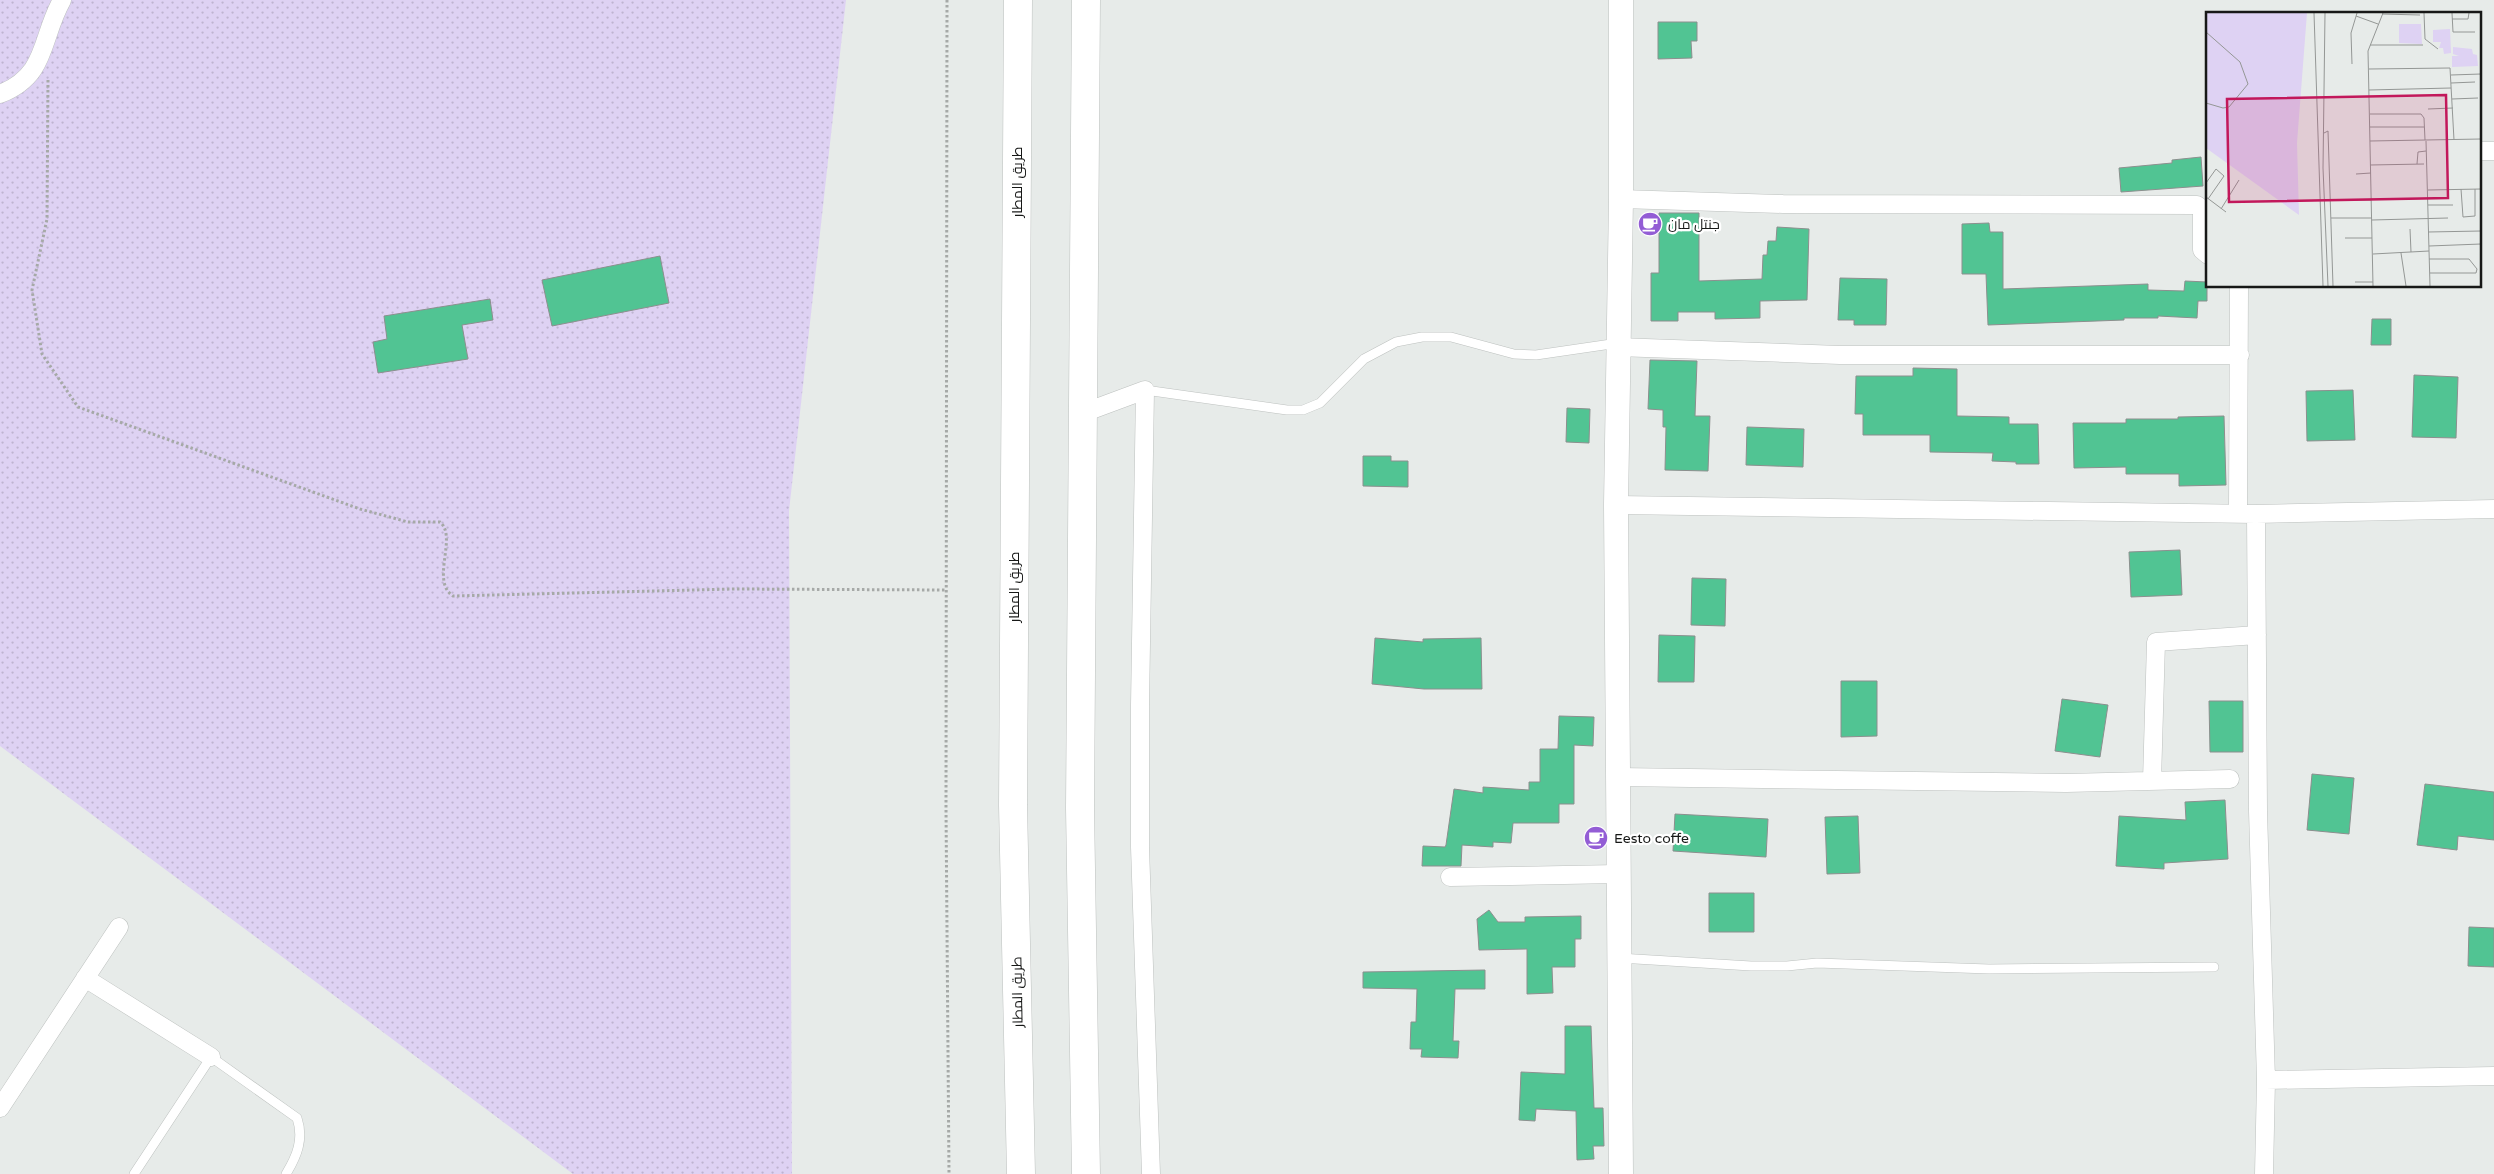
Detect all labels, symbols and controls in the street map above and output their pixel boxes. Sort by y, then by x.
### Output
inset map [2206,12,2482,288]
street label: طريق المطار [1009,147,1026,219]
cafe icon: جنتل مان [1637,211,1663,237]
place label: جنتل مان [1668,216,1720,233]
street label: طريق المطار [1006,552,1023,624]
cafe icon: Eesto coffe [1583,825,1609,851]
place label: Eesto coffe [1614,830,1689,847]
street label: طريق المطار [1008,956,1027,1029]

